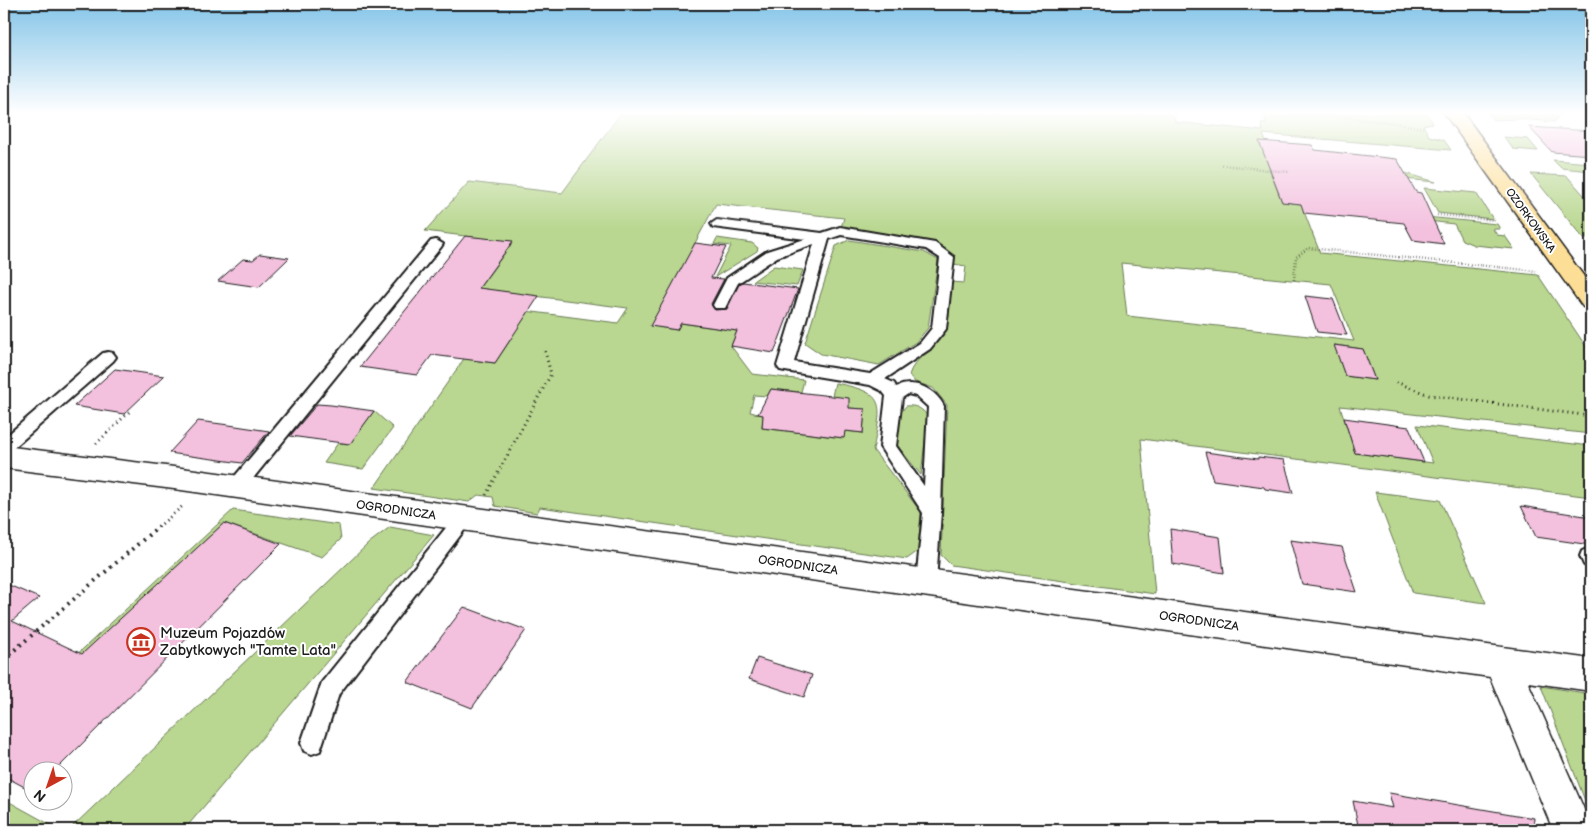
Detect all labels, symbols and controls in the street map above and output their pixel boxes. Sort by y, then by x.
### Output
street label: OZORKOWSKA [1503,186,1558,255]
street label: OGRODNICZA [355,497,437,524]
street label: OGRODNICZA [757,552,839,579]
street label: OGRODNICZA [1158,608,1240,635]
place label: Muzeum Pojazdów Zabytkowych "Tamte Lata" [159,624,336,660]
museum icon: Muzeum Pojazdów Zabytkowych "Tamte Lata" [126,627,156,657]
north arrow [22,762,72,812]
text: N [30,786,49,805]

